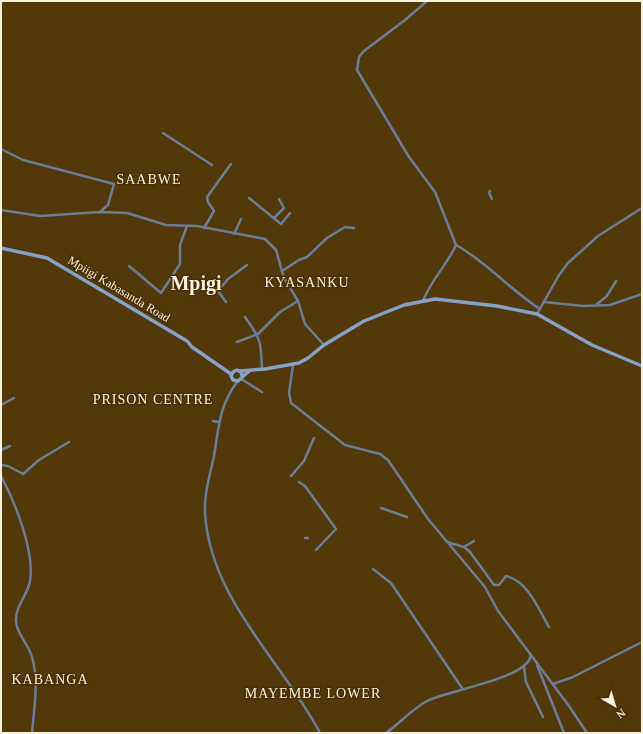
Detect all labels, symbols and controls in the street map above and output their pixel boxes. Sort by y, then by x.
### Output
district label: SAABWE [116,172,182,187]
street label: Mpiigi Kabasanda Road [65,253,173,325]
district label: Mpigi [170,272,222,295]
district label: KYASANKU [264,275,350,290]
district label: PRISON CENTRE [93,392,213,407]
district label: KABANGA [12,672,89,687]
district label: MAYEMBE LOWER [245,686,381,701]
north arrow [595,686,635,726]
text: N [614,707,628,721]

